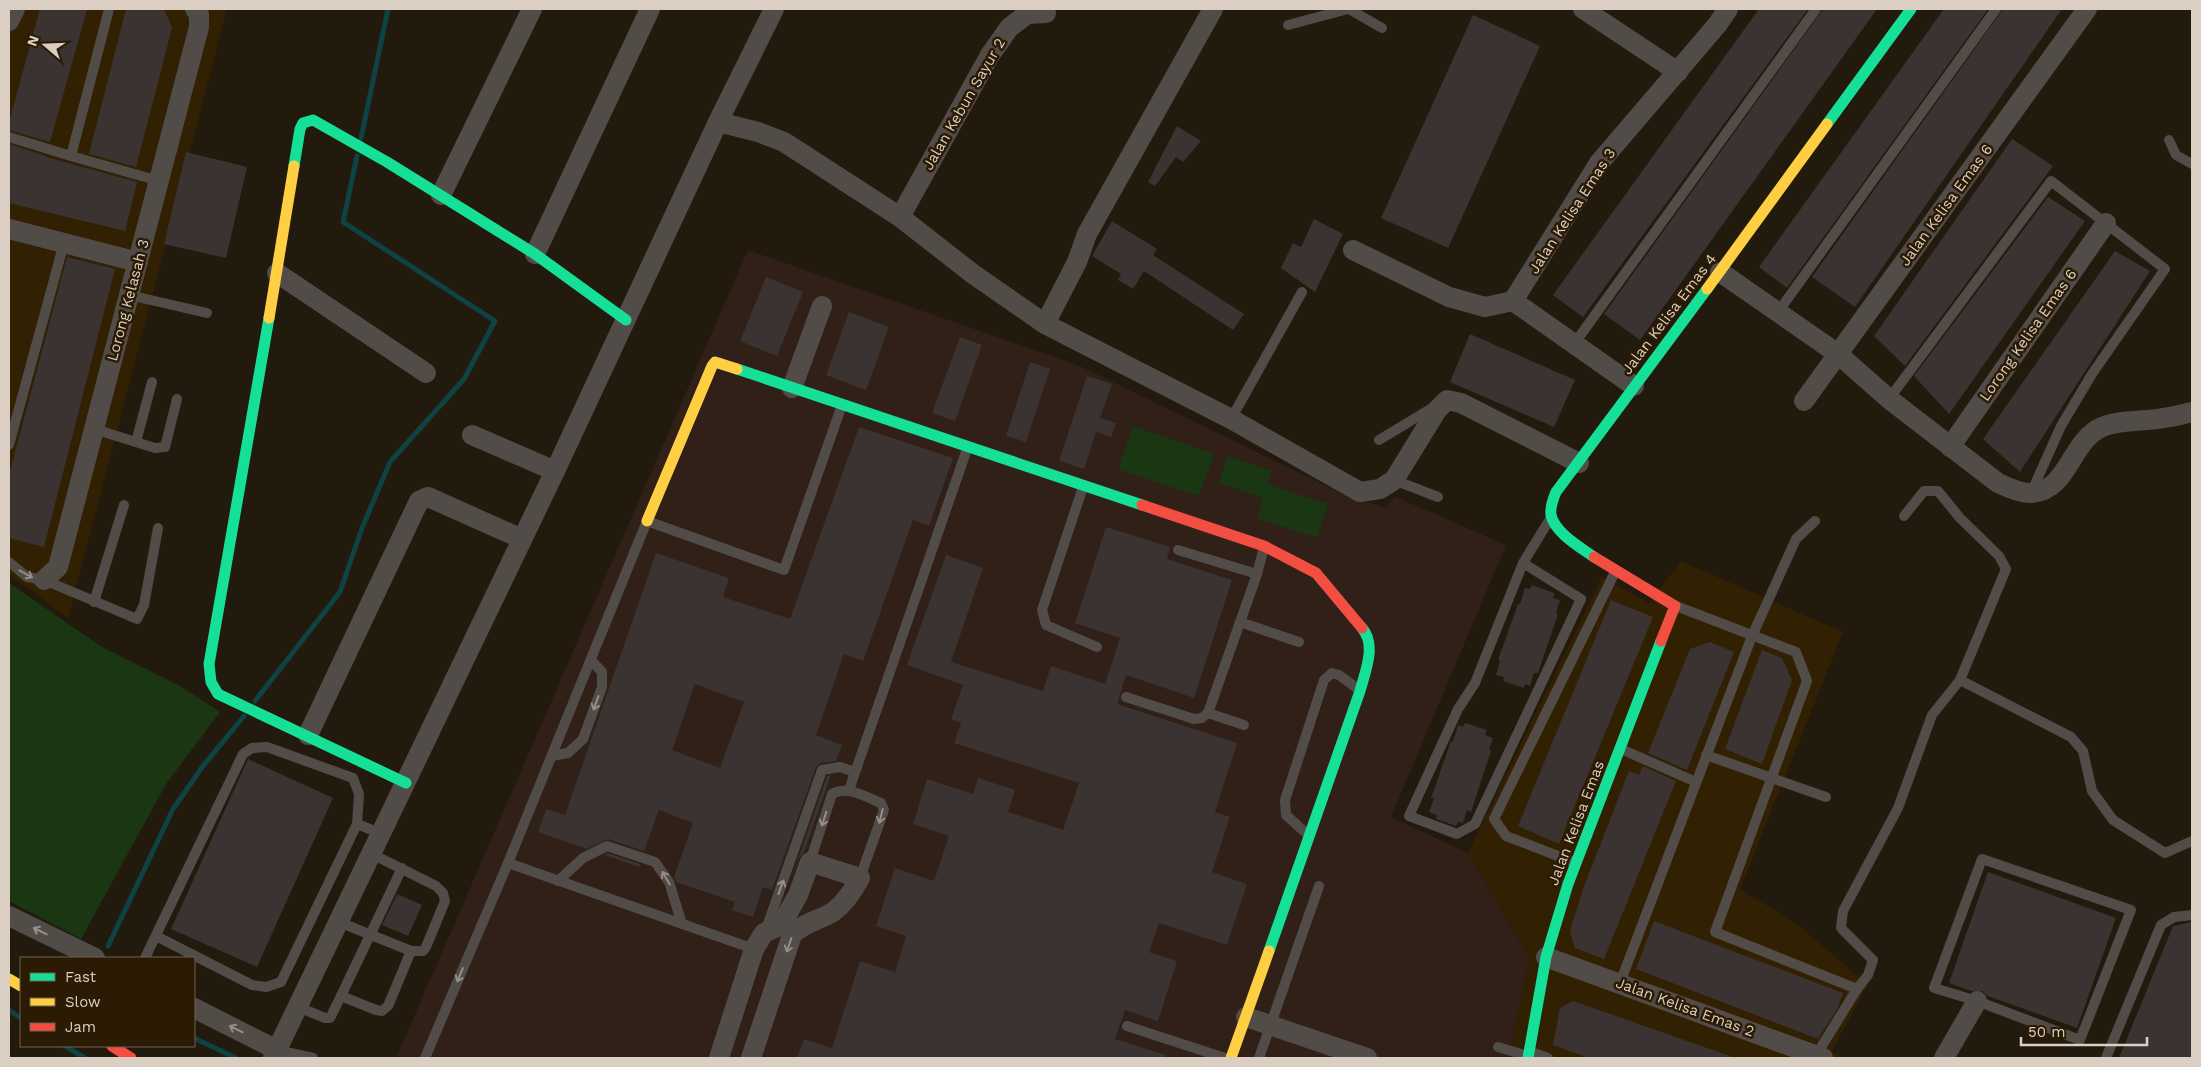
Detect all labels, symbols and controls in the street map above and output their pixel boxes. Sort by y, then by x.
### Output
north arrow [20,20,70,70]
text: N [23,33,42,48]
street label: Jalan Kebun Sayur 2 [919,35,1009,173]
street label: Jalan Kelisa Emas 6 [1896,141,1996,269]
street label: Jalan Kelisa Emas 3 [1525,145,1619,277]
street label: Lorong Kelasah 3 [103,237,153,363]
street label: Jalan Kelisa Emas 4 [1618,250,1720,378]
street label: Lorong Kelisa Emas 6 [1976,265,2080,405]
one-way arrow [18,569,32,579]
one-way arrow [591,695,600,711]
street label: Jalan Kelisa Emas [1544,758,1608,888]
one-way arrow [876,808,885,824]
one-way arrow [818,811,828,827]
one-way arrow [661,872,671,886]
one-way arrow [777,880,786,896]
one-way arrow [33,926,48,936]
one-way arrow [784,936,793,952]
legend [20,957,195,1047]
one-way arrow [455,967,465,982]
text: Fast [65,968,97,986]
street label: Jalan Kelisa Emas 2 [1613,974,1757,1040]
text: Slow [65,993,101,1011]
scale bar [2021,1014,2147,1046]
text: Jam [65,1018,96,1036]
text: 50 m [2028,1023,2065,1041]
one-way arrow [228,1024,243,1034]

